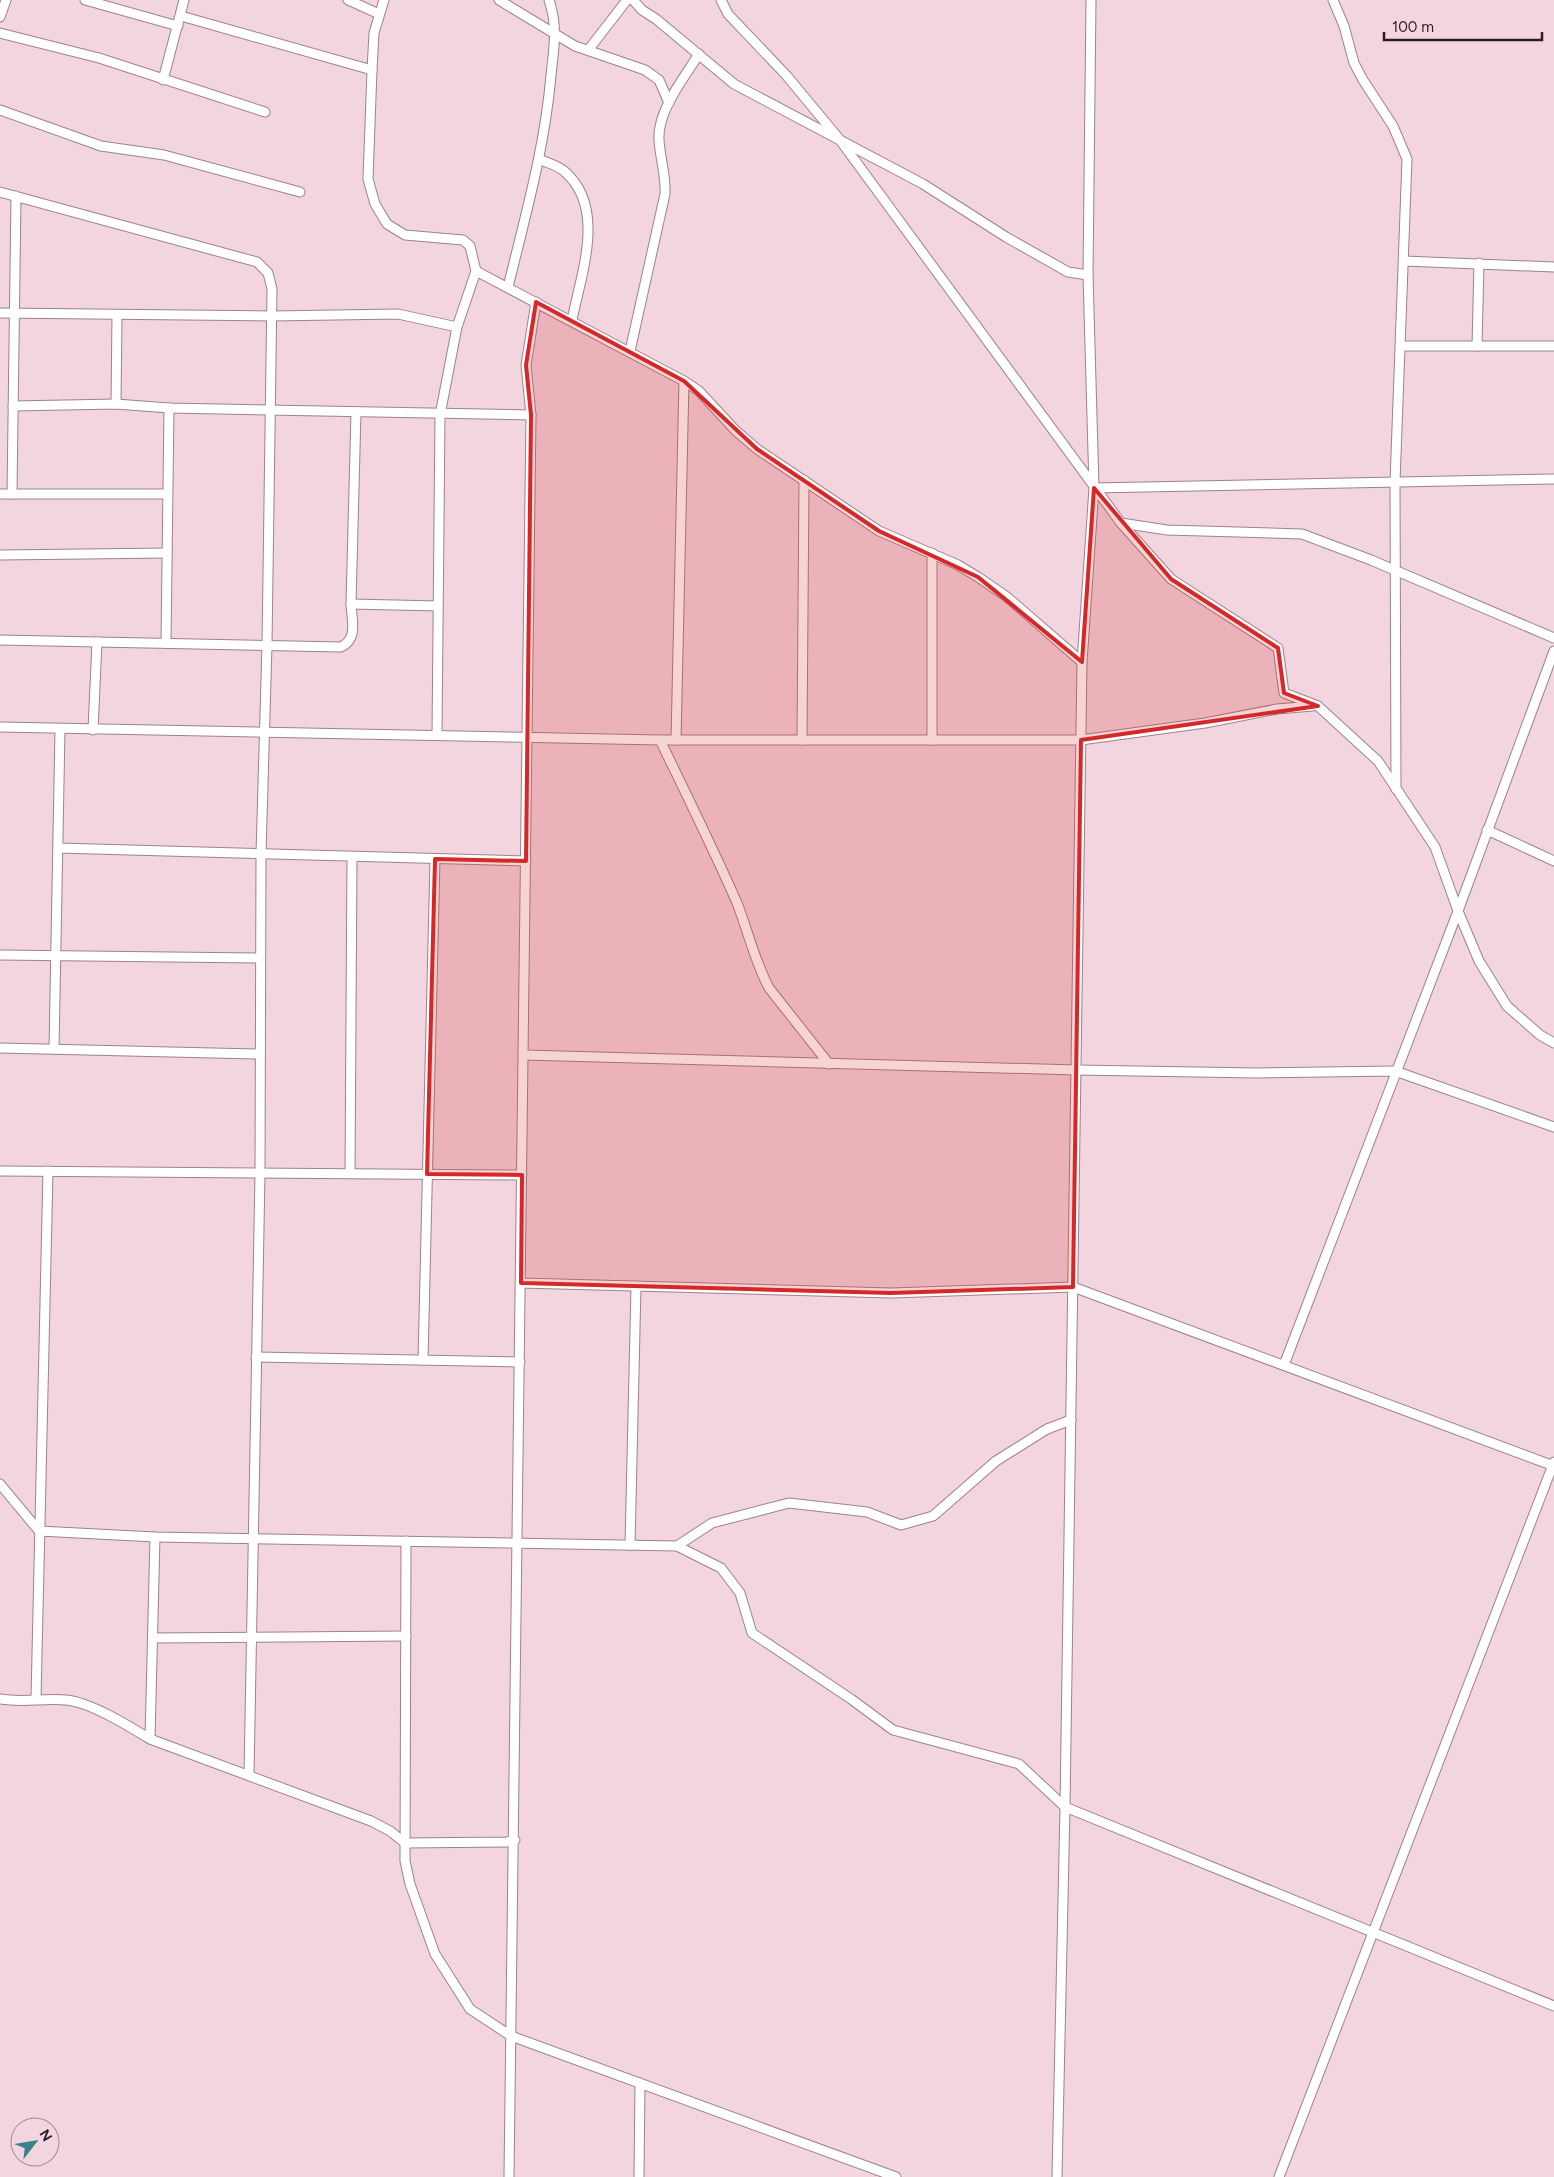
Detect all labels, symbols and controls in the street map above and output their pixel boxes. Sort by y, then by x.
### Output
scale bar [1384,10,1542,42]
text: 100 m [1392,18,1434,36]
north arrow [10,2117,60,2167]
text: N [36,2127,56,2145]

